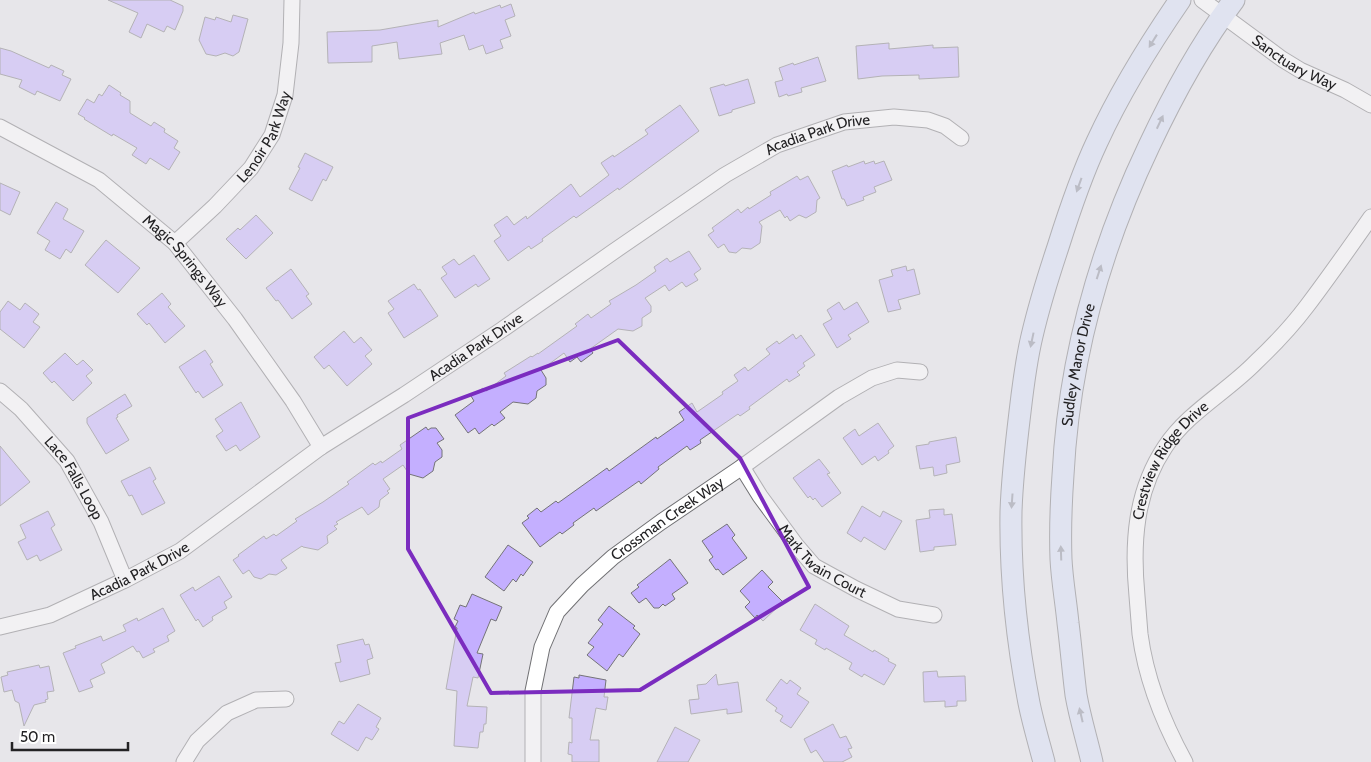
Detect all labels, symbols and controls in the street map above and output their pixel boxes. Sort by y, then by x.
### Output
street label: Sanctuary Way [1249,31,1340,94]
one-way arrow [1148,34,1158,47]
street label: Lenoir Park Way [233,88,295,186]
street label: Acadia Park Drive [762,110,871,159]
one-way arrow [1157,115,1165,129]
one-way arrow [1075,178,1083,193]
street label: Magic Springs Way [139,211,232,311]
one-way arrow [1095,264,1103,279]
street label: Sudley Manor Drive [1058,301,1099,427]
street label: Acadia Park Drive [425,309,527,385]
one-way arrow [1027,333,1035,349]
street label: Crestview Ridge Drive [1129,397,1212,521]
street label: Lace Falls Loop [40,433,107,523]
street label: Crossman Creek Way [607,473,728,565]
one-way arrow [1007,494,1015,510]
street label: Mark Twain Court [775,521,869,601]
street label: Acadia Park Drive [87,538,193,604]
one-way arrow [1057,545,1065,561]
one-way arrow [1077,707,1085,722]
scale bar [12,720,129,752]
text: 50 m [20,728,55,746]

